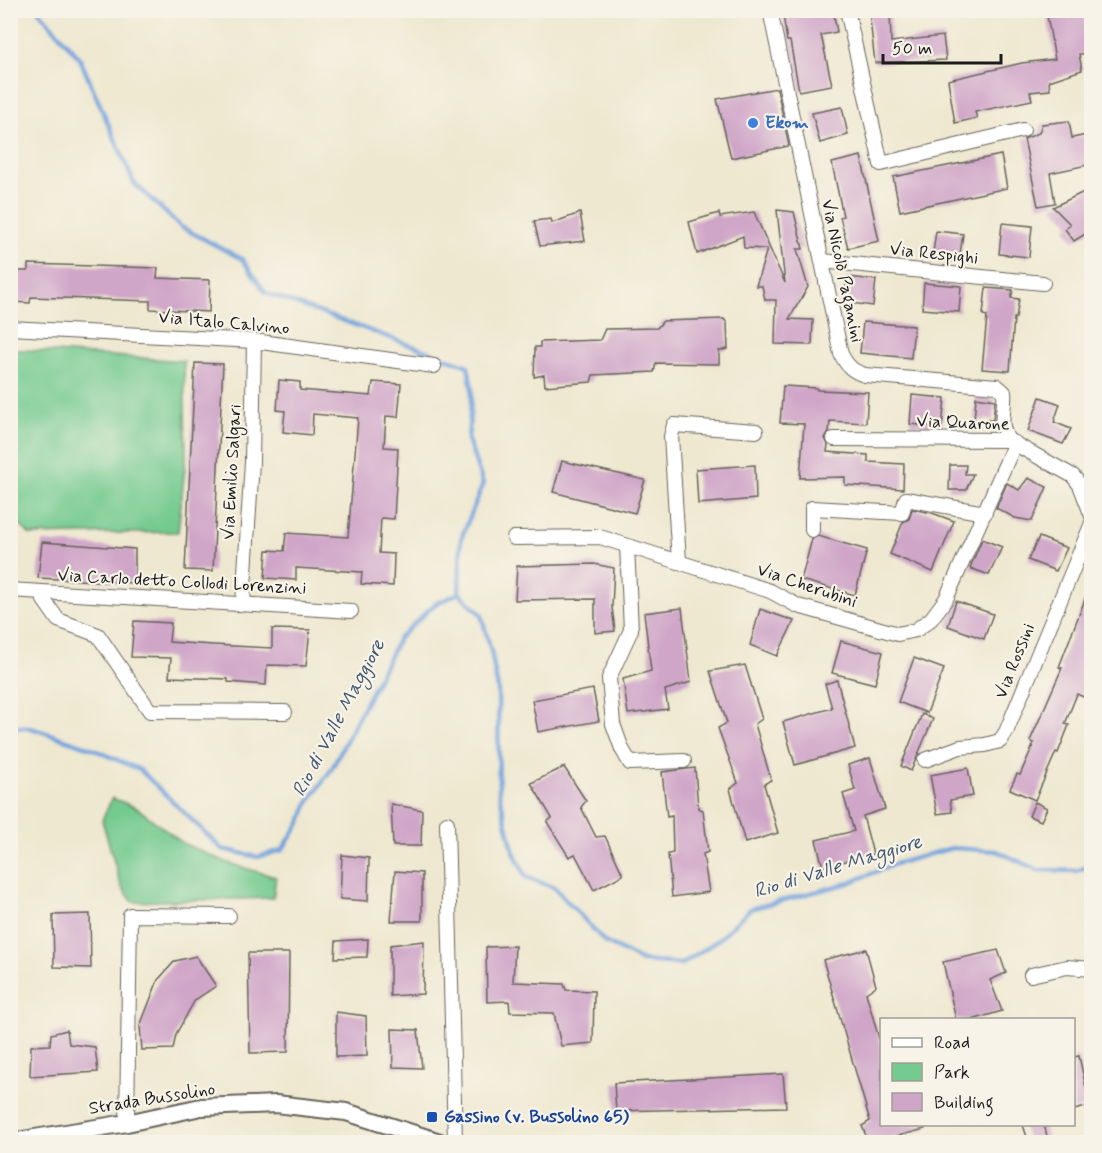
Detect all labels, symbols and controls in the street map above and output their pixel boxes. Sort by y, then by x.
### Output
scale bar [883,27,1002,65]
text: 50 m [892,37,932,61]
place label: Ekom [765,111,809,135]
marker: Ekom [746,116,760,130]
street label: Via Nicolò Paganini [813,197,869,345]
street label: Via Respighi [888,237,980,271]
street label: Via Italo Calvino [157,305,291,341]
street label: Via Emilio Salgari [216,404,249,540]
street label: Via Quarone [916,409,1010,437]
street label: Via Cherubini [754,558,860,614]
street label: Via Carlo detto Collodi Lorenzini [57,563,307,601]
street label: Via Rossini [989,620,1041,702]
water label: Rio di Valle Maggiore [286,634,394,802]
water label: Rio di Valle Maggiore [751,828,927,907]
legend [880,1018,1075,1126]
text: Road [934,1031,970,1055]
text: Park [934,1061,970,1085]
street label: Strada Bussolino [87,1077,217,1121]
text: Building [934,1091,994,1117]
place label: Gassino (v. Bussolino 65) [444,1105,630,1129]
marker: Gassino (v. Bussolino 65) [425,1110,439,1124]

